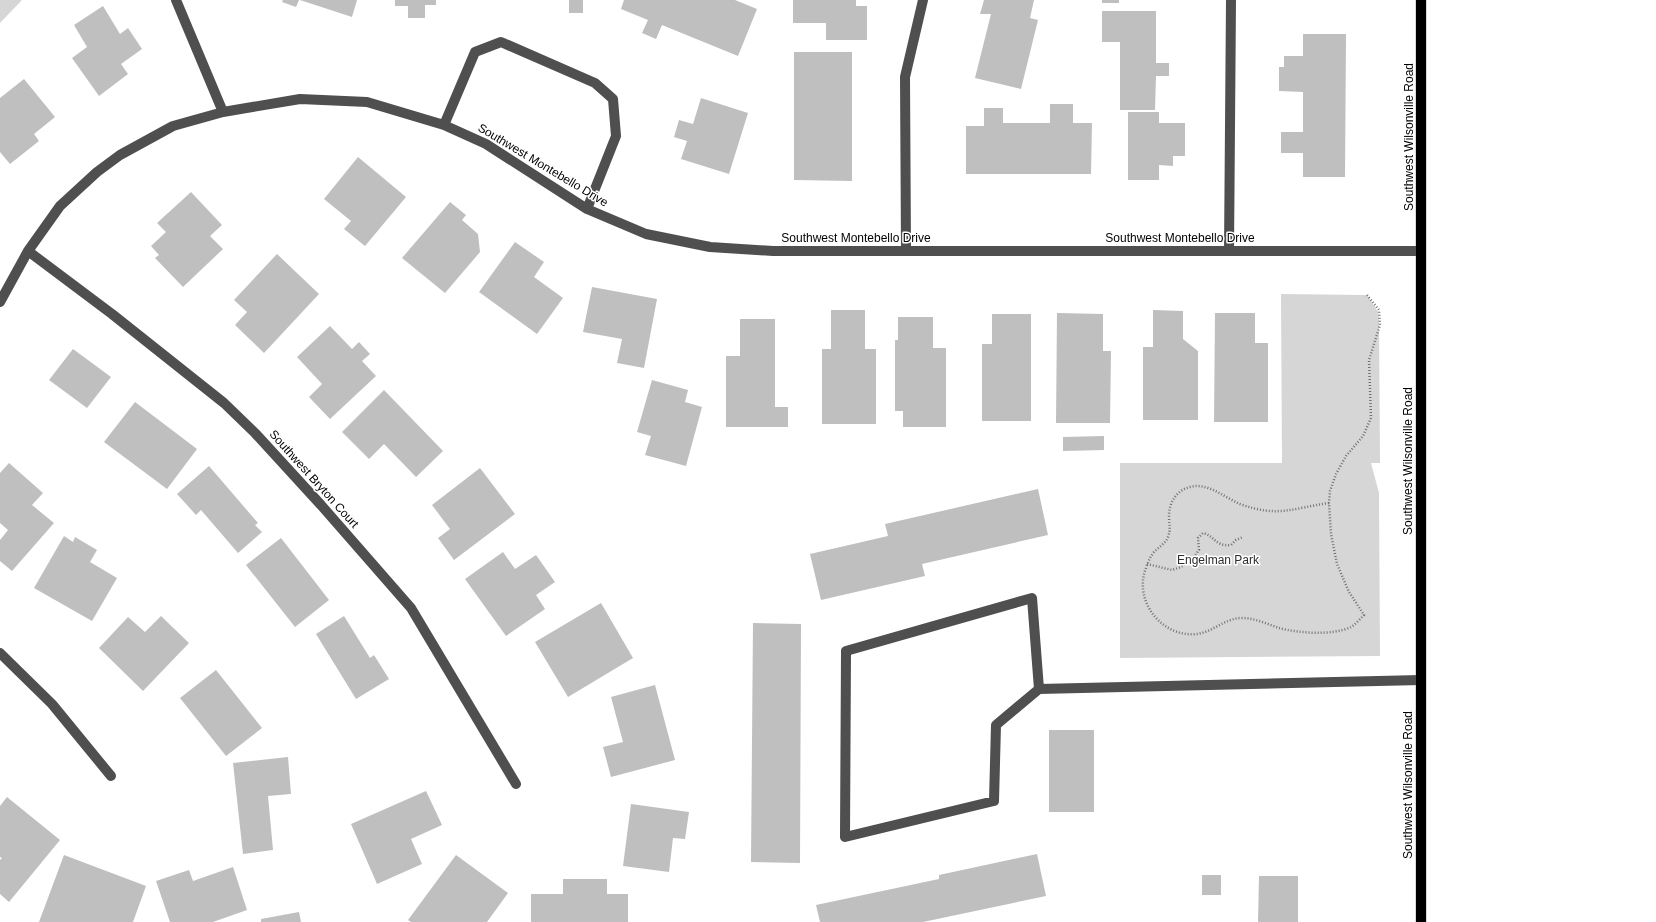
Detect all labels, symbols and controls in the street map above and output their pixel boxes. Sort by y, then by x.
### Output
street label: Southwest Wilsonville Road [1402,63,1416,211]
street label: Southwest Montebello Drive [475,121,611,210]
street label: Southwest Montebello Drive [781,231,931,245]
street label: Southwest Montebello Drive [1105,231,1255,245]
street label: Southwest Wilsonville Road [1401,387,1415,535]
street label: Southwest Bryton Court [266,427,362,531]
park label: Engelman Park [1177,553,1260,567]
street label: Southwest Wilsonville Road [1401,711,1415,859]

